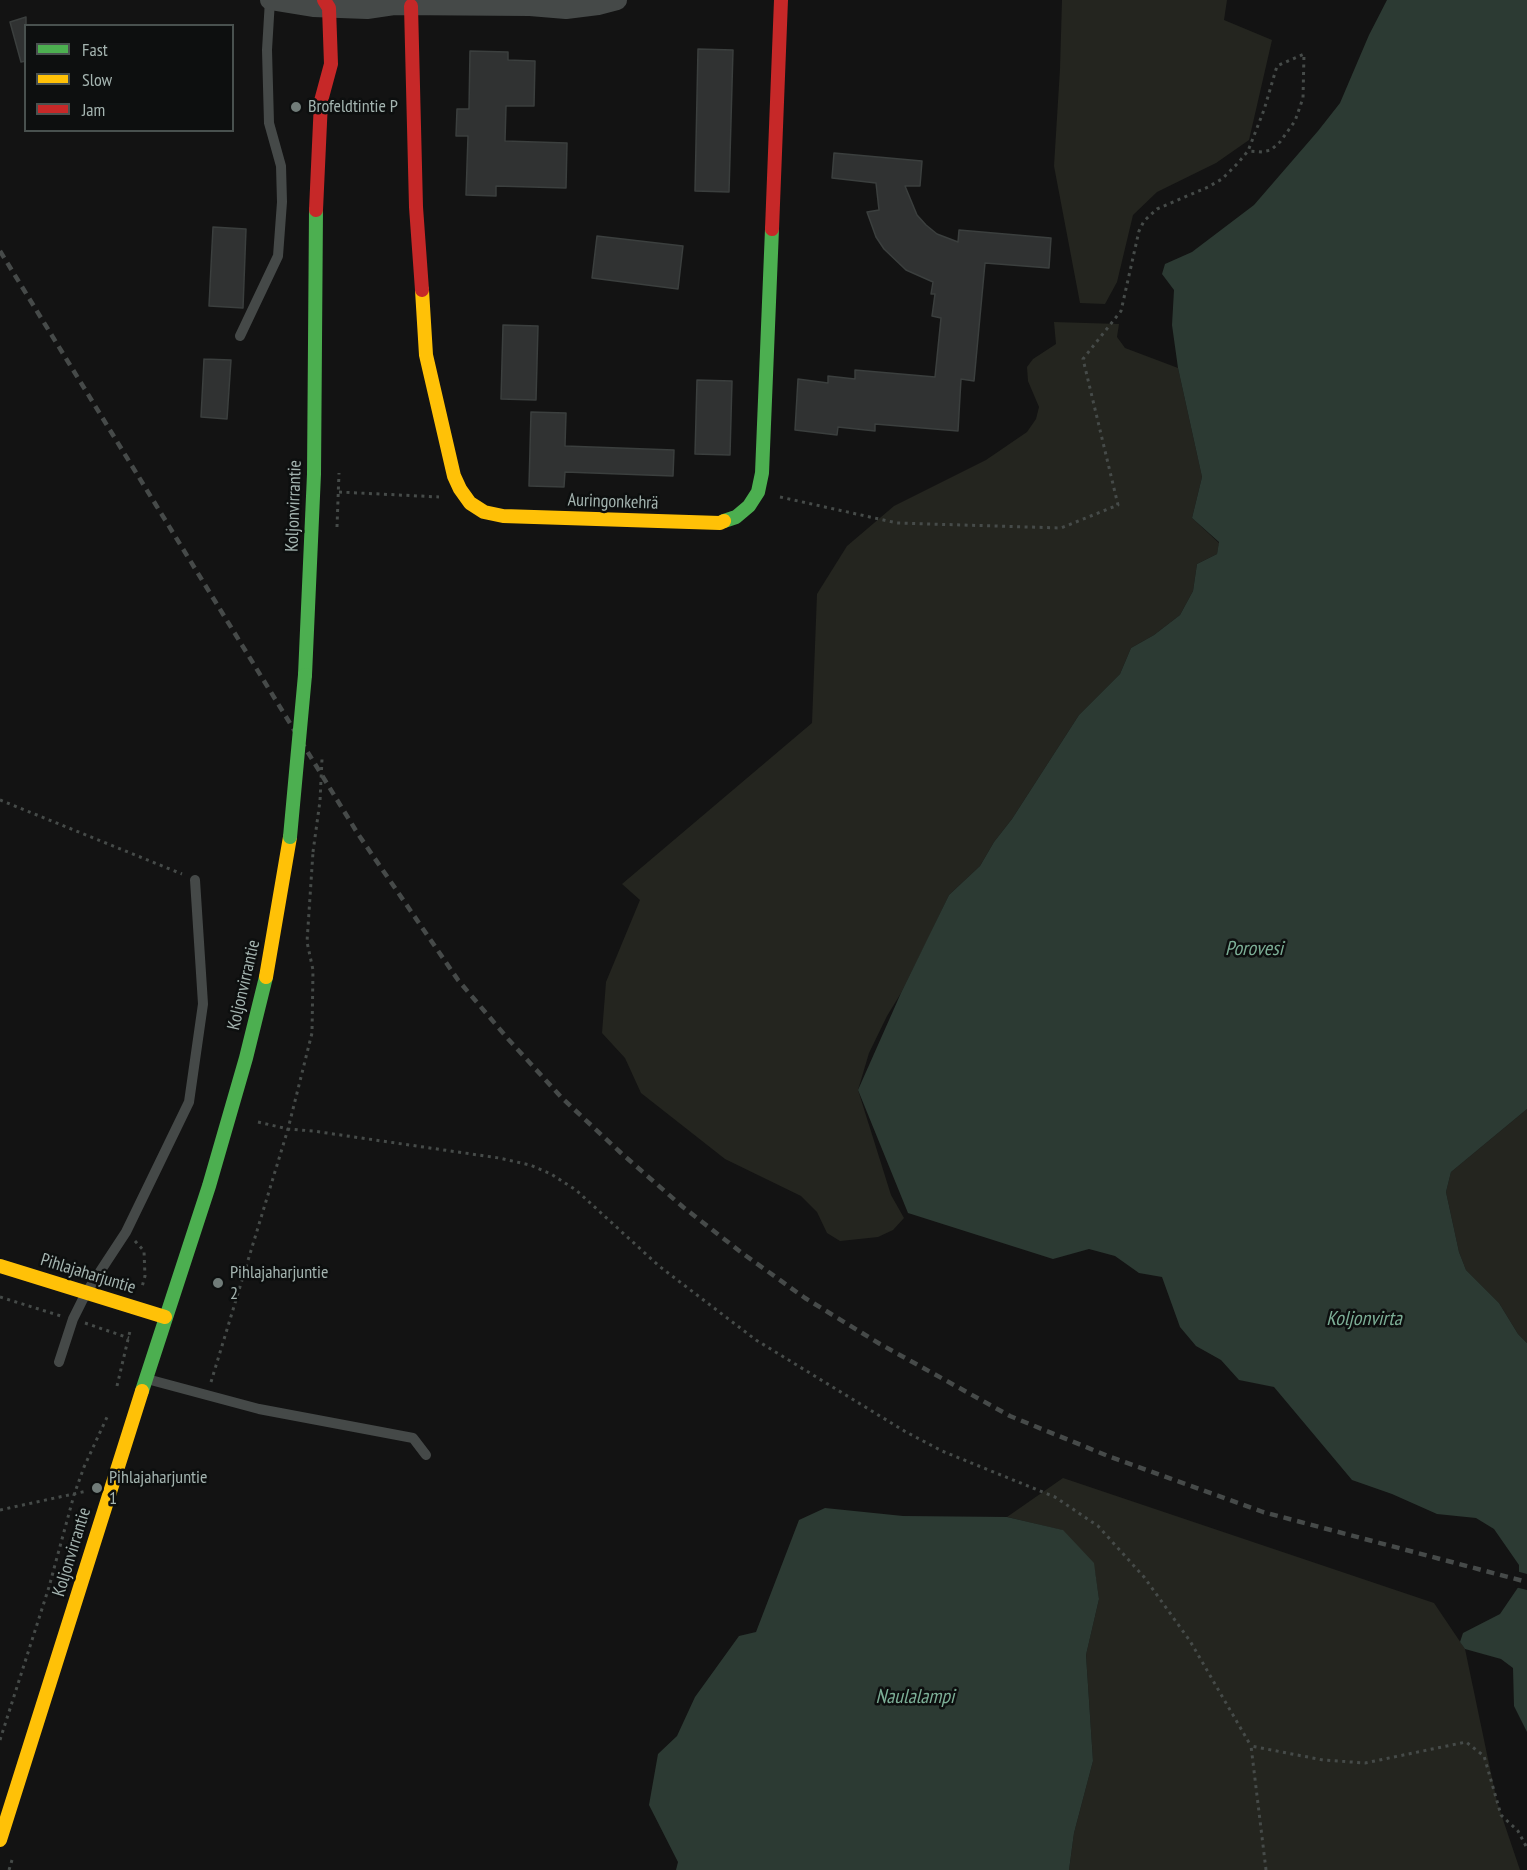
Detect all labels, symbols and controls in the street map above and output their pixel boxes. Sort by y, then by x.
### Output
legend [24,24,234,132]
text: Fast [82,38,108,61]
text: Slow [82,68,112,91]
place label: Brofeldtintie P [308,96,398,118]
text: Jam [82,98,105,121]
marker: Brofeldtintie P [289,100,303,114]
street label: Koljonvirrantie [282,460,306,552]
street label: Auringonkehrä [567,490,659,514]
water label: Porovesi [1225,937,1283,961]
street label: Koljonvirrantie [223,938,265,1032]
street label: Pihlajaharjuntie [38,1249,138,1299]
place label: Pihlajaharjuntie 2 [230,1262,328,1304]
marker: Pihlajaharjuntie 2 [211,1276,225,1290]
water label: Koljonvirta [1326,1307,1402,1331]
place label: Pihlajaharjuntie 1 [109,1467,207,1510]
marker: Pihlajaharjuntie 1 [90,1481,104,1495]
street label: Koljonvirrantie [48,1505,96,1599]
water label: Naulalampi [876,1685,954,1709]

